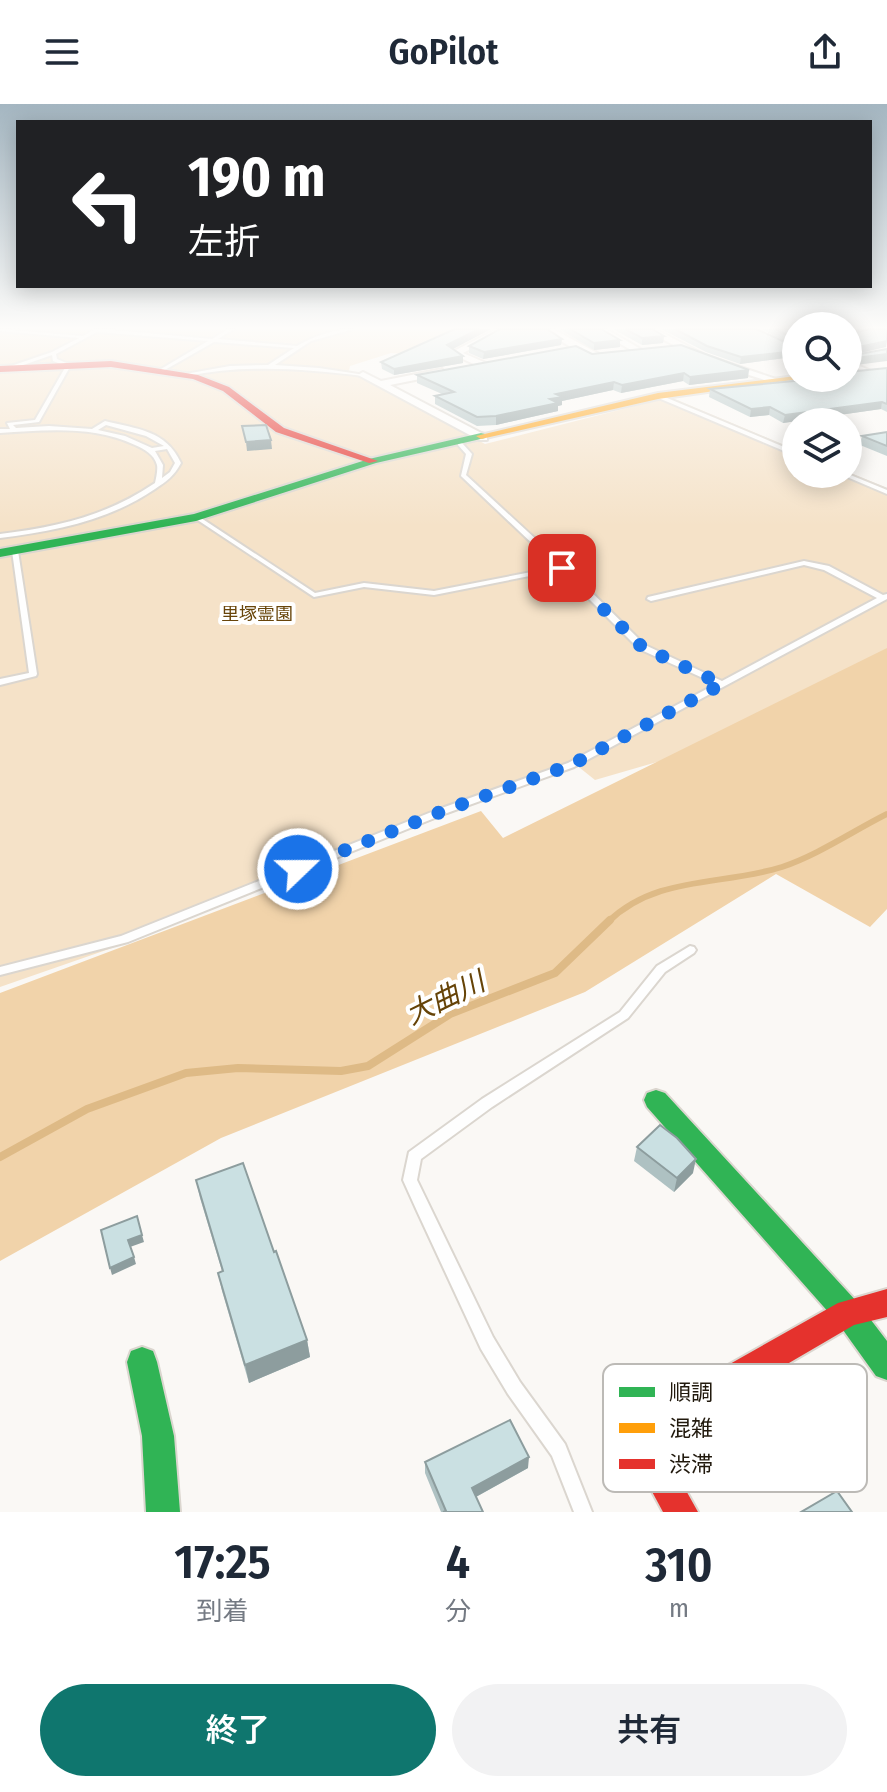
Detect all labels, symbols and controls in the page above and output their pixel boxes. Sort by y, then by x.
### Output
icon: menu [40,30,84,74]
text: GoPilot [388,30,499,74]
icon: share [803,30,847,74]
text: 190 m [188,144,326,211]
icon: left [56,152,160,256]
text: 左折 [188,220,260,264]
map controls [782,312,862,488]
button: search [782,312,862,392]
button: layers [782,408,862,488]
pin [528,534,596,602]
icon: arrive [540,546,584,590]
park label: 里塚霊園 [221,603,293,625]
position arrow [256,827,340,911]
water label: 大曲川 [400,963,493,1031]
legend [603,1364,867,1492]
text: 順調 [669,1379,713,1406]
text: 混雑 [669,1415,713,1442]
text: 渋滞 [669,1451,713,1478]
text: 17:25 [174,1533,271,1591]
text: 4 [446,1533,470,1591]
text: 310 [645,1536,713,1594]
text: m [669,1593,689,1624]
text: 到着 [196,1596,248,1627]
text: 分 [445,1596,471,1627]
button: 終了 [40,1684,436,1776]
button: 共有 [452,1684,847,1776]

